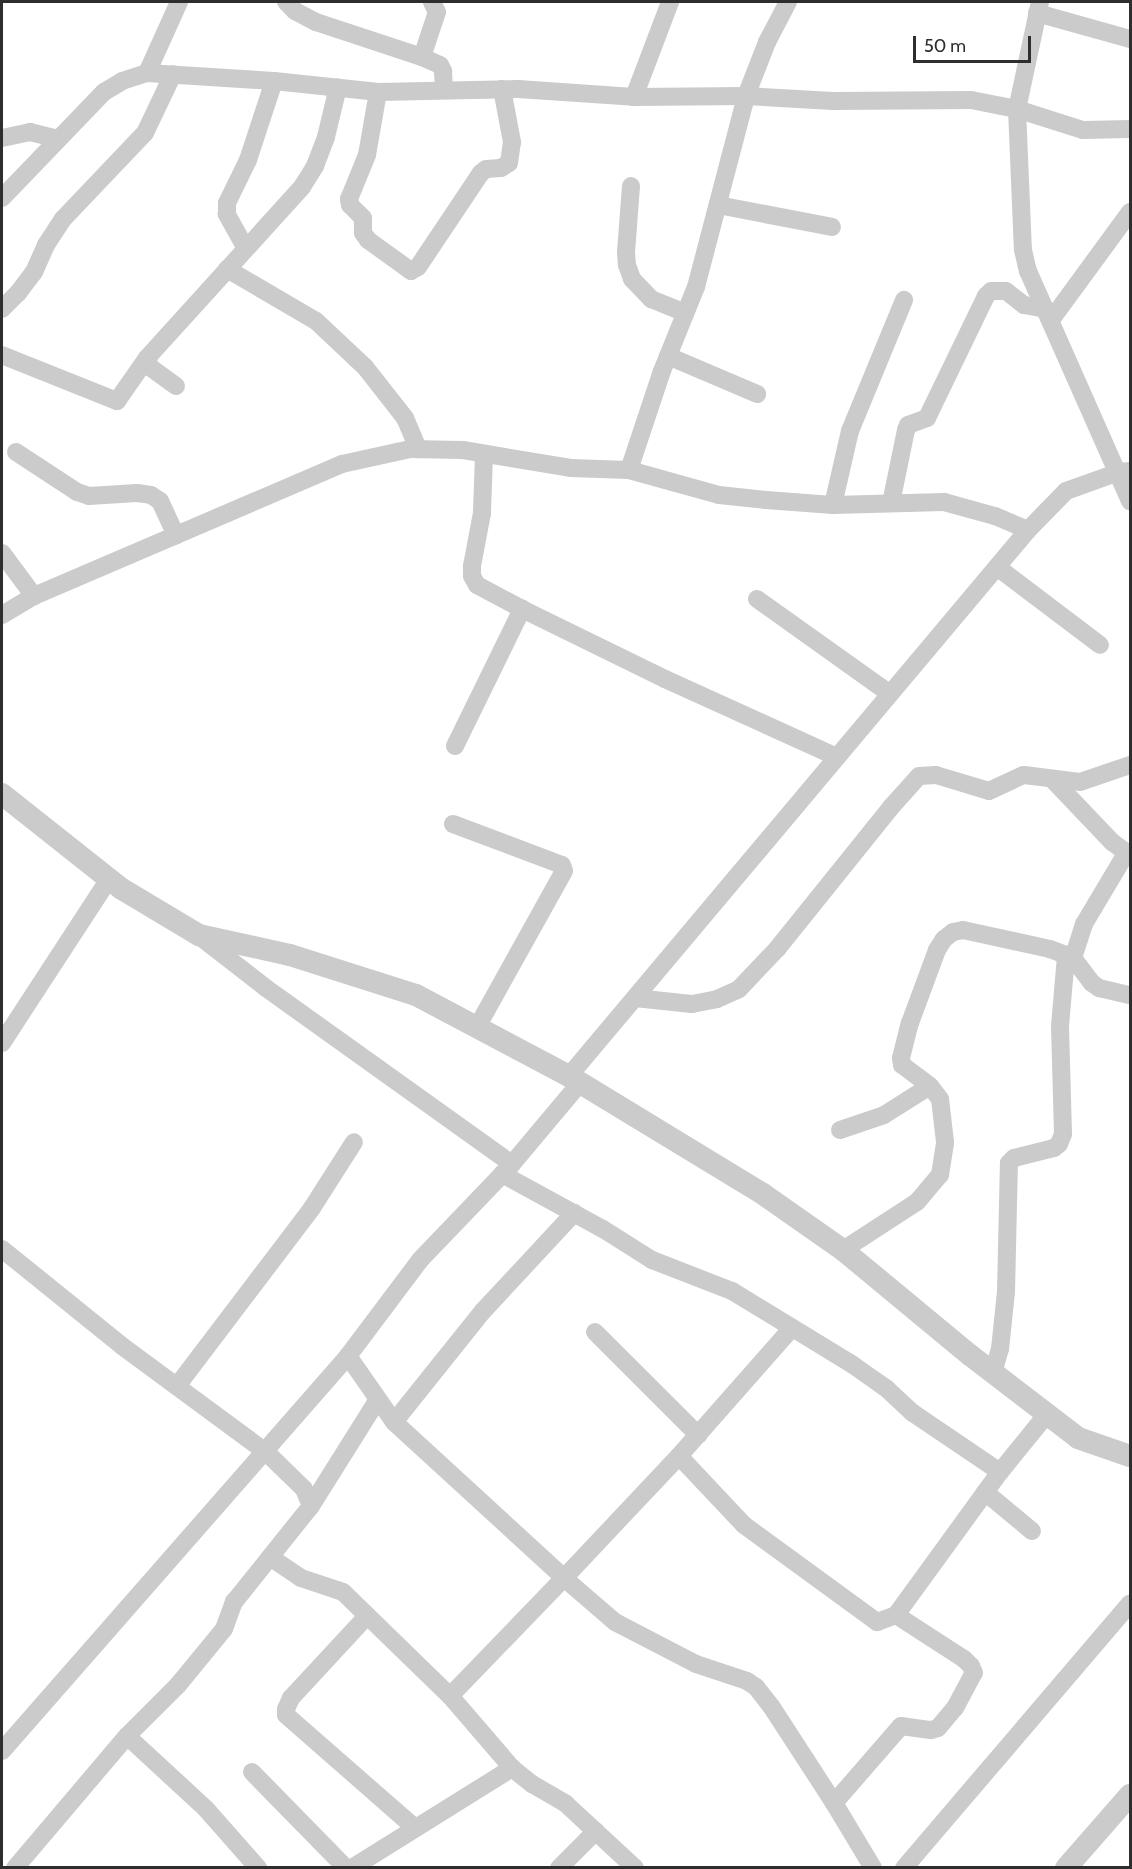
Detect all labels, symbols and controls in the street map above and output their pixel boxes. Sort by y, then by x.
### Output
scale bar [916,24,1034,62]
text: 50 m [924,35,966,57]

